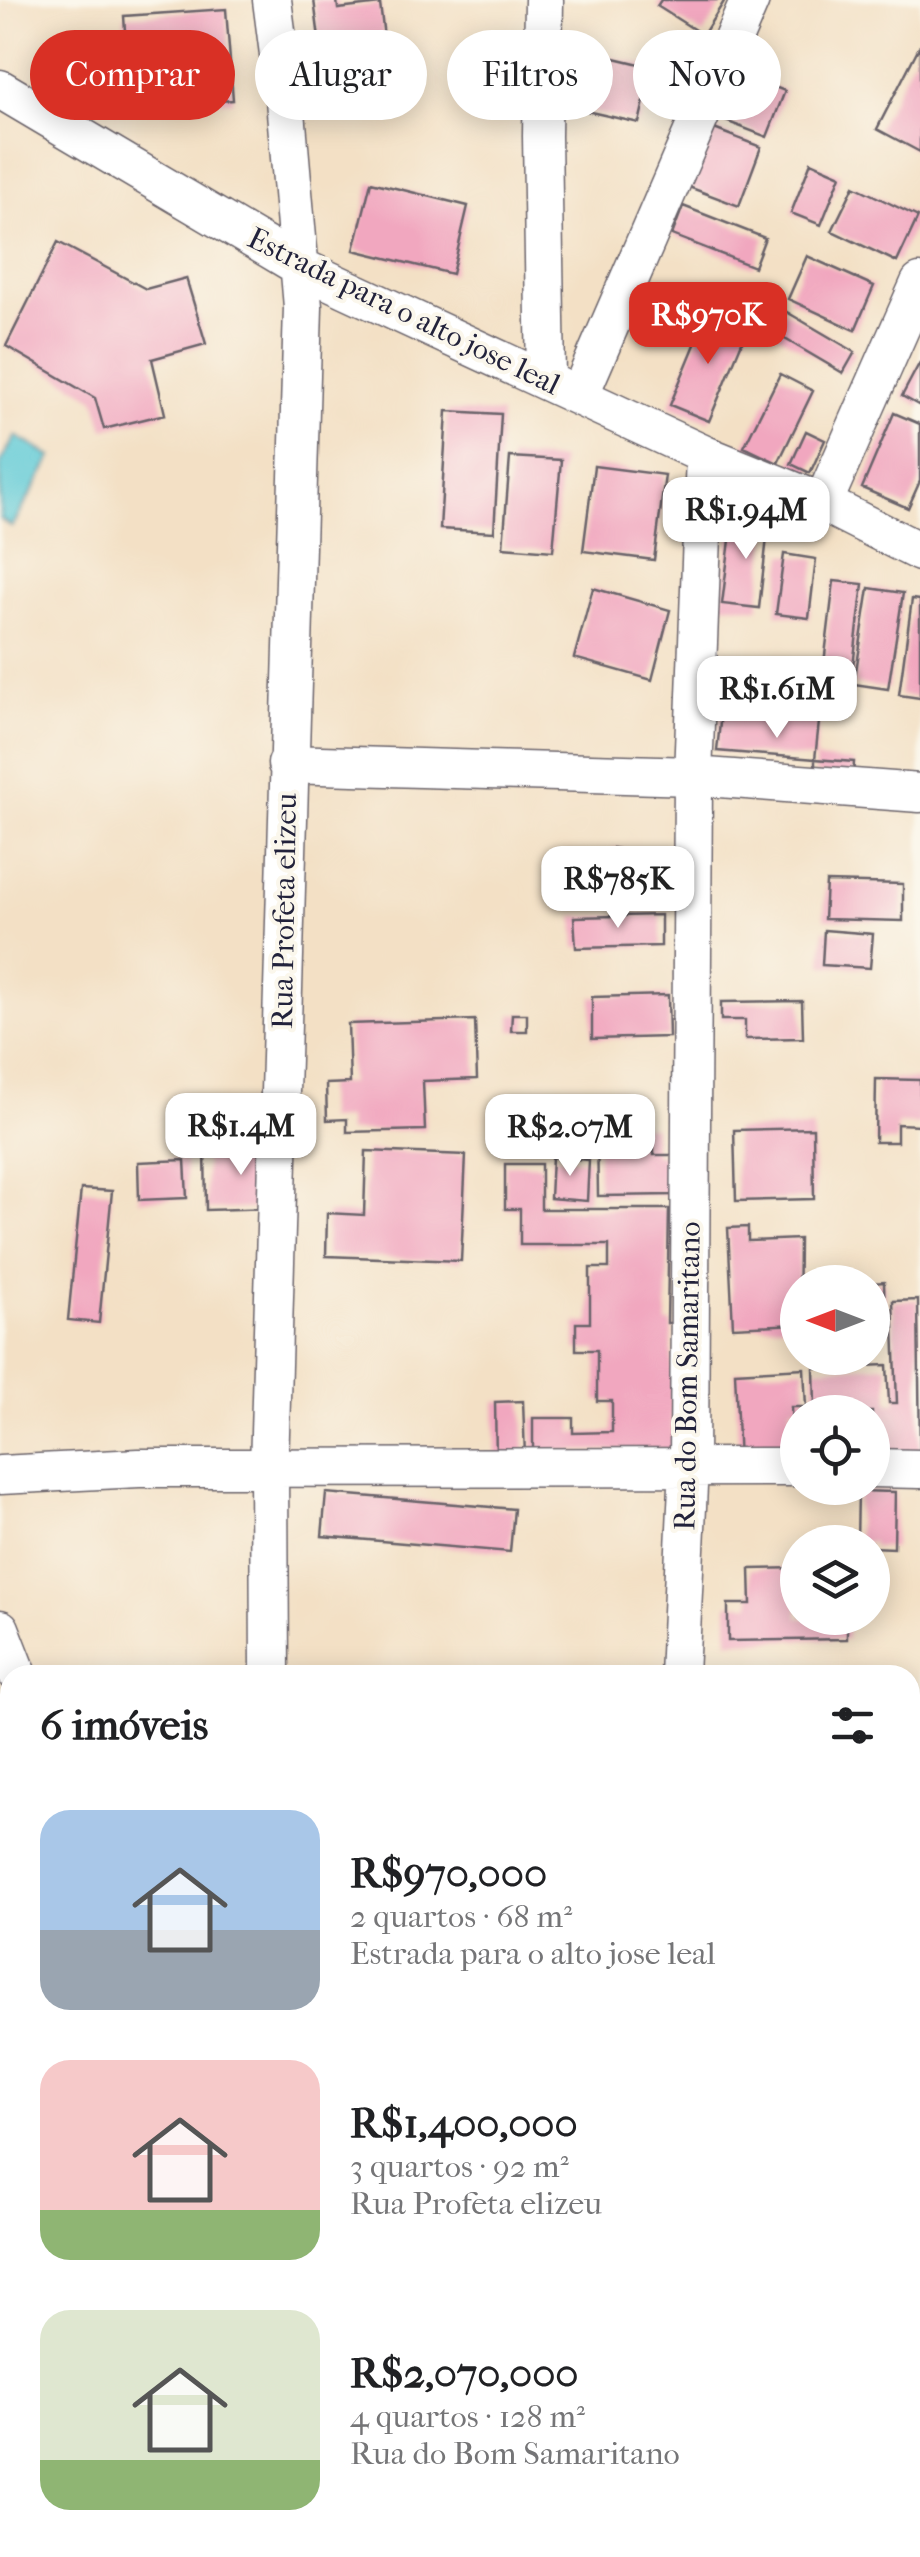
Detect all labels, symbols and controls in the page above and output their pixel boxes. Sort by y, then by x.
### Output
chip: Comprar [30,30,235,120]
chip: Alugar [255,30,427,120]
chip: Filtros [447,30,613,120]
chip: Novo [633,30,781,120]
street label: Estrada para o alto jose leal [242,221,566,402]
pin: R$970K [627,282,789,367]
text: R$970K [651,296,765,333]
pin: R$1.94M [654,477,838,562]
text: R$1.94M [685,491,807,528]
pin: R$1.61M [685,656,869,741]
text: R$1.61M [719,670,835,707]
street label: Rua Profeta elizeu [265,793,304,1029]
pin: R$785K [537,846,699,931]
text: R$785K [563,860,673,897]
pin: R$1.4M [160,1093,322,1178]
pin: R$2.07M [478,1094,662,1179]
text: R$1.4M [187,1107,295,1144]
text: R$2.07M [507,1108,633,1145]
street label: Rua do Bom Samaritano [667,1221,708,1531]
north arrow [780,1265,890,1375]
map controls [780,1265,890,1635]
button: locate [780,1395,890,1505]
button: layers [780,1525,890,1635]
icon: filters [825,1698,880,1753]
text: 6 imóveis [40,1701,208,1750]
text: R$970,000 [350,1849,547,1898]
icon: home [120,1850,240,1970]
text: 2 quartos · 68 m² [350,1898,572,1935]
text: Estrada para o alto jose leal [350,1935,716,1972]
text: R$1,400,000 [350,2099,578,2148]
icon: home [120,2100,240,2220]
text: 3 quartos · 92 m² [350,2148,569,2185]
text: Rua Profeta elizeu [350,2185,602,2222]
text: R$2,070,000 [350,2349,579,2398]
icon: home [120,2350,240,2470]
text: 4 quartos · 128 m² [350,2398,585,2435]
text: Rua do Bom Samaritano [350,2435,680,2472]

